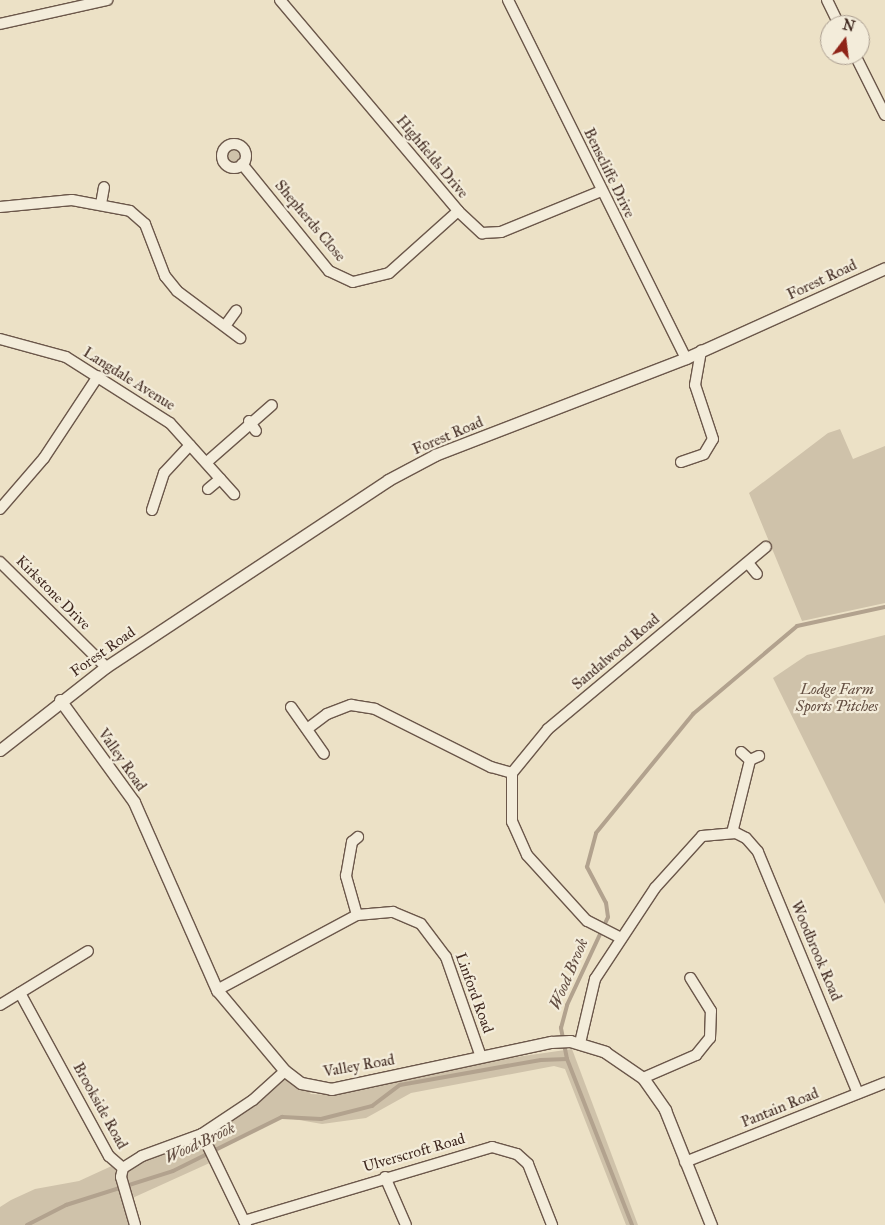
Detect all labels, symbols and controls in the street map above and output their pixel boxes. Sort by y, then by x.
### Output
north arrow [820,15,870,65]
text: N [841,16,857,36]
street label: Highfields Drive [392,112,472,202]
street label: Benscliffe Drive [580,125,638,221]
street label: Shepherds Close [271,177,349,265]
street label: Forest Road [784,256,860,304]
street label: Langdale Avenue [80,344,178,414]
street label: Forest Road [410,413,486,459]
street label: Kirkstone Drive [12,552,94,634]
street label: Sandalwood Road [569,610,663,694]
street label: Forest Road [67,623,139,681]
park label: Lodge Farm Sports Pitches [796,680,878,715]
street label: Valley Road [94,725,150,795]
street label: Woodbrook Road [787,898,845,1004]
water label: Wood Brook [545,936,593,1012]
street label: Linford Road [451,950,497,1036]
street label: Valley Road [322,1051,396,1081]
street label: Brookside Road [69,1060,131,1152]
street label: Pantain Road [739,1084,821,1132]
water label: Wood Brook [162,1118,238,1168]
street label: Ulverscroft Road [361,1130,467,1176]

